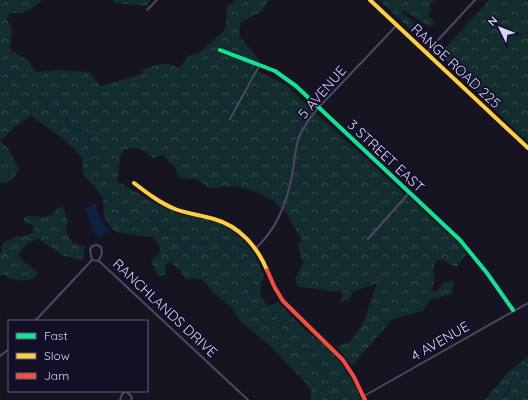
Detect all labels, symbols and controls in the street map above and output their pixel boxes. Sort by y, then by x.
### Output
north arrow [480,8,520,48]
street label: RANGE ROAD 225 [408,20,504,112]
street label: 5 AVENUE [294,62,350,122]
street label: 3 STREET EAST [344,116,428,196]
street label: RANCHLANDS DRIVE [109,255,221,361]
street label: 4 AVENUE [408,317,472,365]
legend [8,320,148,392]
text: Fast [44,328,68,343]
text: Slow [44,348,70,363]
text: Jam [44,368,69,383]

